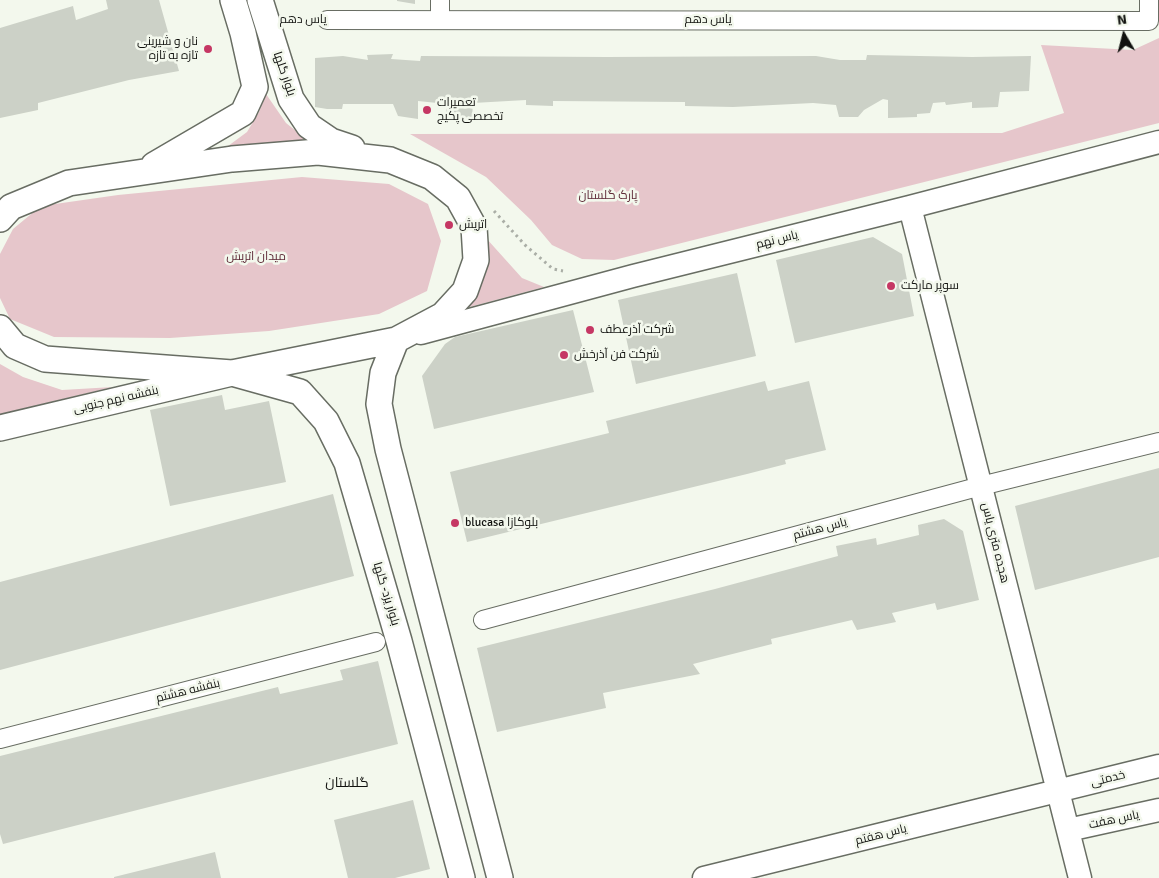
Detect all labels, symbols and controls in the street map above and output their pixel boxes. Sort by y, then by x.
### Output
north arrow [1099,10,1149,60]
text: N [1116,11,1128,29]
street label: یاس دهم [279,13,327,27]
street label: یاس دهم [684,13,732,27]
place label: نان و شیرینی تازه به تازه [137,35,198,63]
marker: نان و شیرینی تازه به تازه [202,43,214,55]
street label: بلوار گلها [270,50,298,98]
place label: تعمیرات تخصصی پکیج [437,96,503,124]
marker: تعمیرات تخصصی پکیج [421,104,433,116]
park label: پارک گلستان [578,189,638,203]
place label: اتریش [459,218,487,232]
marker: اتریش [443,219,455,231]
street label: یاس نهم [754,228,800,252]
park label: میدان اتریش [226,250,286,264]
place label: سوپر مارکت [901,279,959,293]
marker: سوپر مارکت [885,280,897,292]
place label: شرکت آذرعطف [600,323,674,337]
marker: شرکت آذرعطف [584,324,596,336]
place label: شرکت فن آذرخش [574,348,659,362]
marker: شرکت فن آذرخش [558,349,570,361]
street label: بنفشه نهم جنوبی [72,383,160,417]
street label: هجده متری یاس [978,501,1012,585]
street label: یاس هشتم [791,515,849,543]
place label: blucasa بلوکازا [465,516,538,530]
marker: blucasa بلوکازا [449,517,461,529]
street label: بلوار یزد- گلها [370,561,402,627]
street label: بنفشه هشتم [154,676,222,706]
street label: خدمتی [1089,768,1127,790]
district label: گلستان [325,775,369,791]
street label: یاس هفت [1088,808,1140,832]
street label: یاس هفتم [854,822,908,848]

